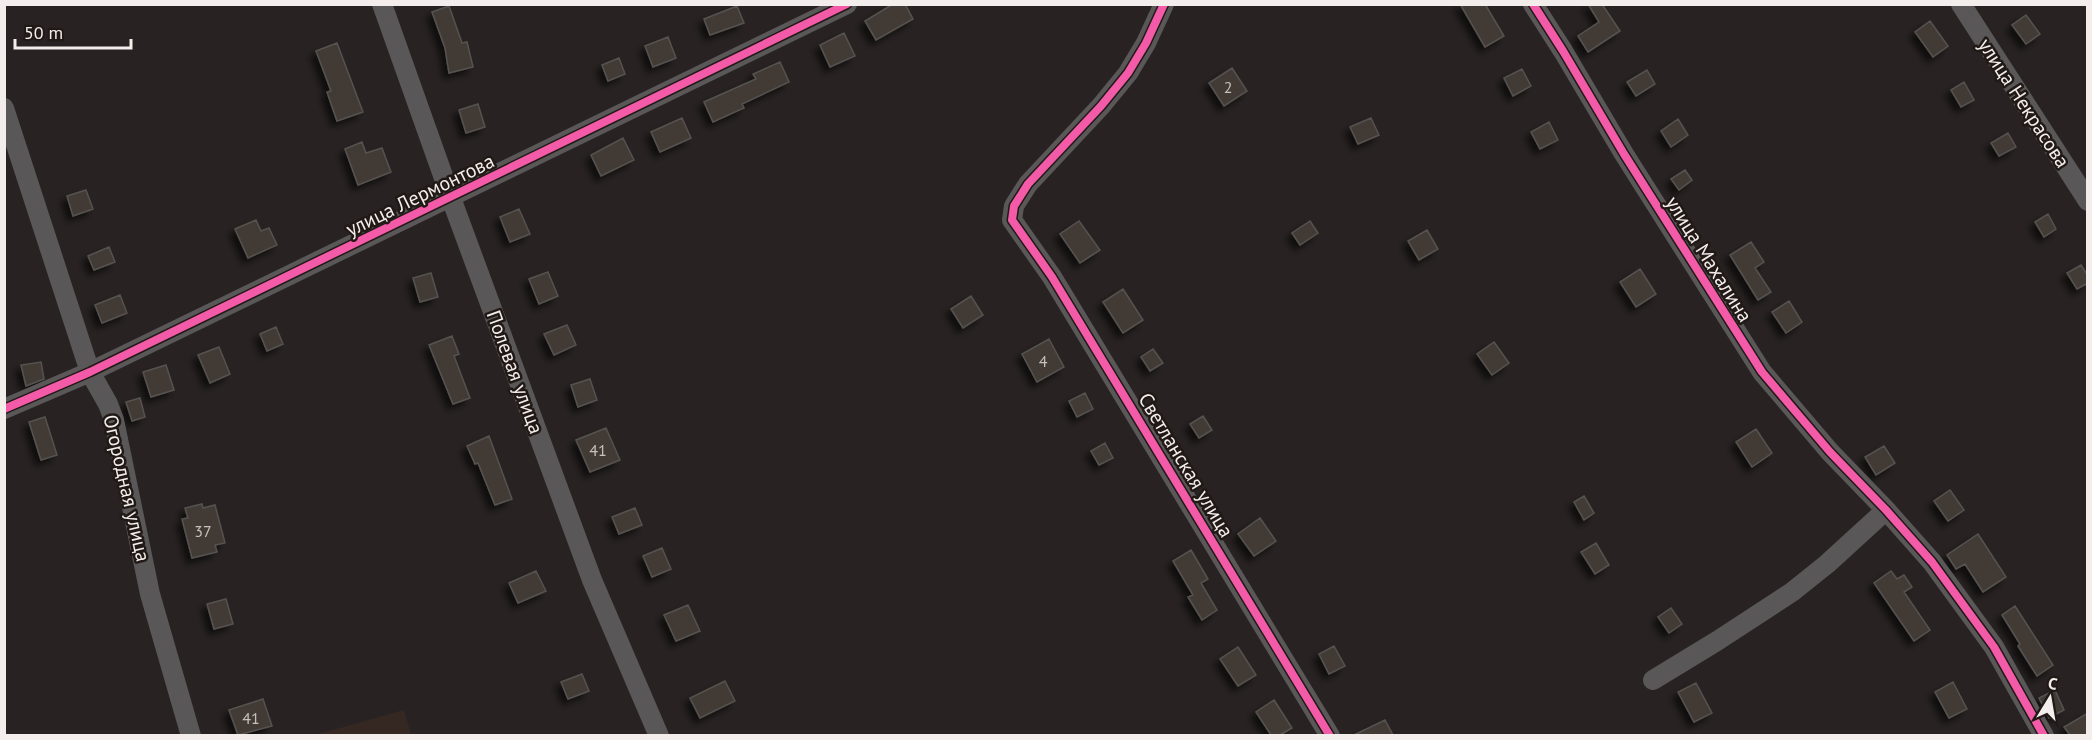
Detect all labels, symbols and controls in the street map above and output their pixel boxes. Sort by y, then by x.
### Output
scale bar [15,12,130,50]
text: 50 m [24,21,63,44]
street label: улица Некрасова [1972,33,2076,173]
house number: 2 [1224,77,1232,97]
street label: улица Лермонтова [341,148,499,242]
street label: улица Махалина [1660,191,1758,327]
street label: Полевая улица [481,307,549,437]
house number: 4 [1039,351,1048,371]
street label: Светланская улица [1133,388,1239,542]
street label: Огородная улица [97,412,157,564]
house number: 41 [589,440,607,460]
house number: 37 [194,521,212,541]
north arrow [2020,668,2080,728]
text: С [2047,673,2059,694]
house number: 41 [242,708,260,728]

